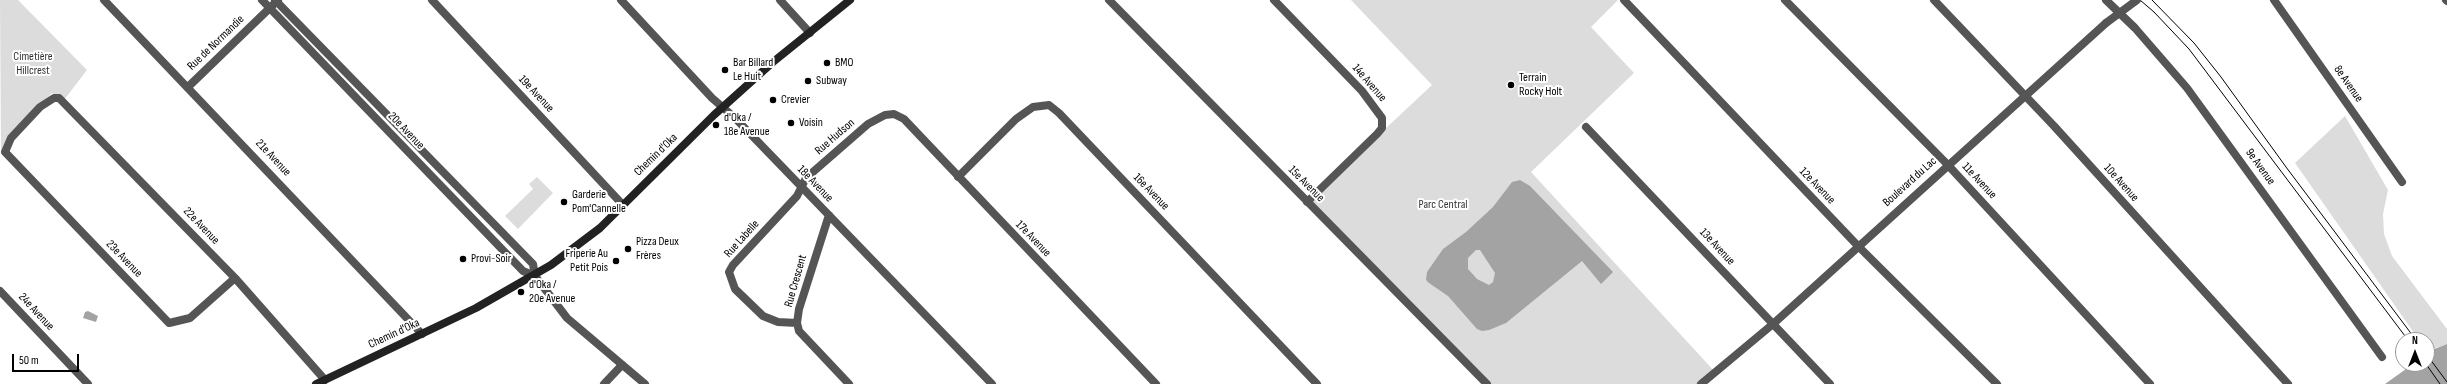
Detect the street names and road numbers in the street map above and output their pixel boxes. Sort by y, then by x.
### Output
street label: Rue de Normandie [185,12,247,74]
street label: 14e Avenue [1349,61,1389,105]
street label: 8e Avenue [2330,63,2366,105]
street label: 19e Avenue [515,72,557,116]
street label: 20e Avenue [385,109,427,153]
street label: Rue Hudson [812,116,858,158]
street label: Chemin d'Oka [631,131,681,179]
street label: 21e Avenue [252,137,294,179]
street label: 9e Avenue [2242,146,2278,188]
street label: Boulevard du Lac [1880,154,1940,210]
street label: 11e Avenue [1959,160,1999,202]
street label: 10e Avenue [2100,161,2142,205]
street label: 18e Avenue [794,163,836,205]
street label: 15e Avenue [1285,163,1327,205]
street label: 12e Avenue [1796,165,1838,207]
street label: 16e Avenue [1130,171,1172,213]
street label: 22e Avenue [180,204,222,248]
street label: Rue Labelle [721,217,763,261]
street label: 17e Avenue [1012,218,1054,260]
street label: 13e Avenue [1696,226,1738,268]
street label: 23e Avenue [103,237,145,281]
street label: Rue Crescent [782,253,810,309]
street label: 24e Avenue [15,290,57,334]
street label: Chemin d'Oka [366,316,422,352]

